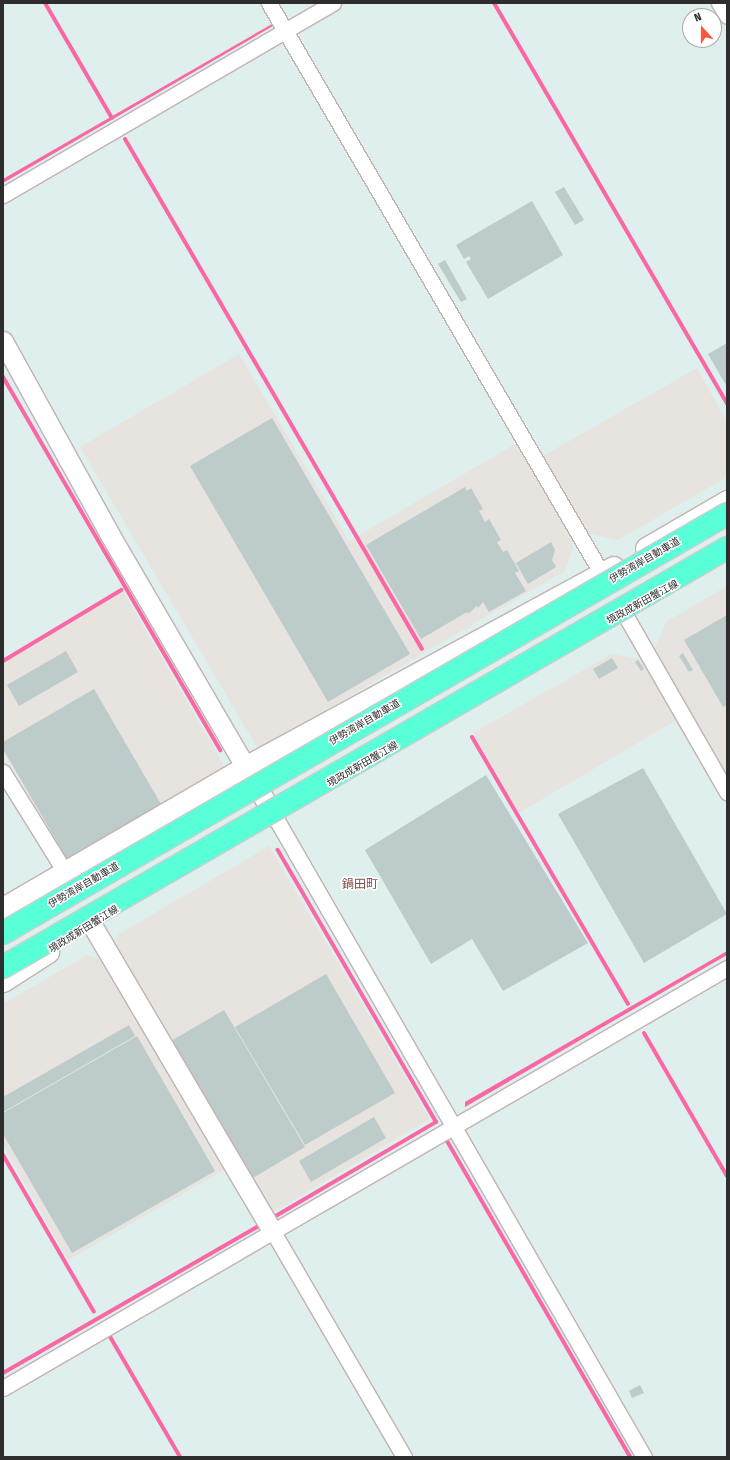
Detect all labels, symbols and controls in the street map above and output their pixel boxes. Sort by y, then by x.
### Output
north arrow [682,8,722,48]
text: N [692,10,703,25]
street label: 伊勢湾岸自動車道 [607,536,683,586]
street label: 境政成新田蟹江線 [605,578,681,628]
street label: 伊勢湾岸自動車道 [327,698,403,748]
street label: 境政成新田蟹江線 [325,740,401,790]
street label: 伊勢湾岸自動車道 [46,861,122,911]
district label: 鍋田町 [342,878,378,892]
street label: 境政成新田蟹江線 [47,904,121,956]

